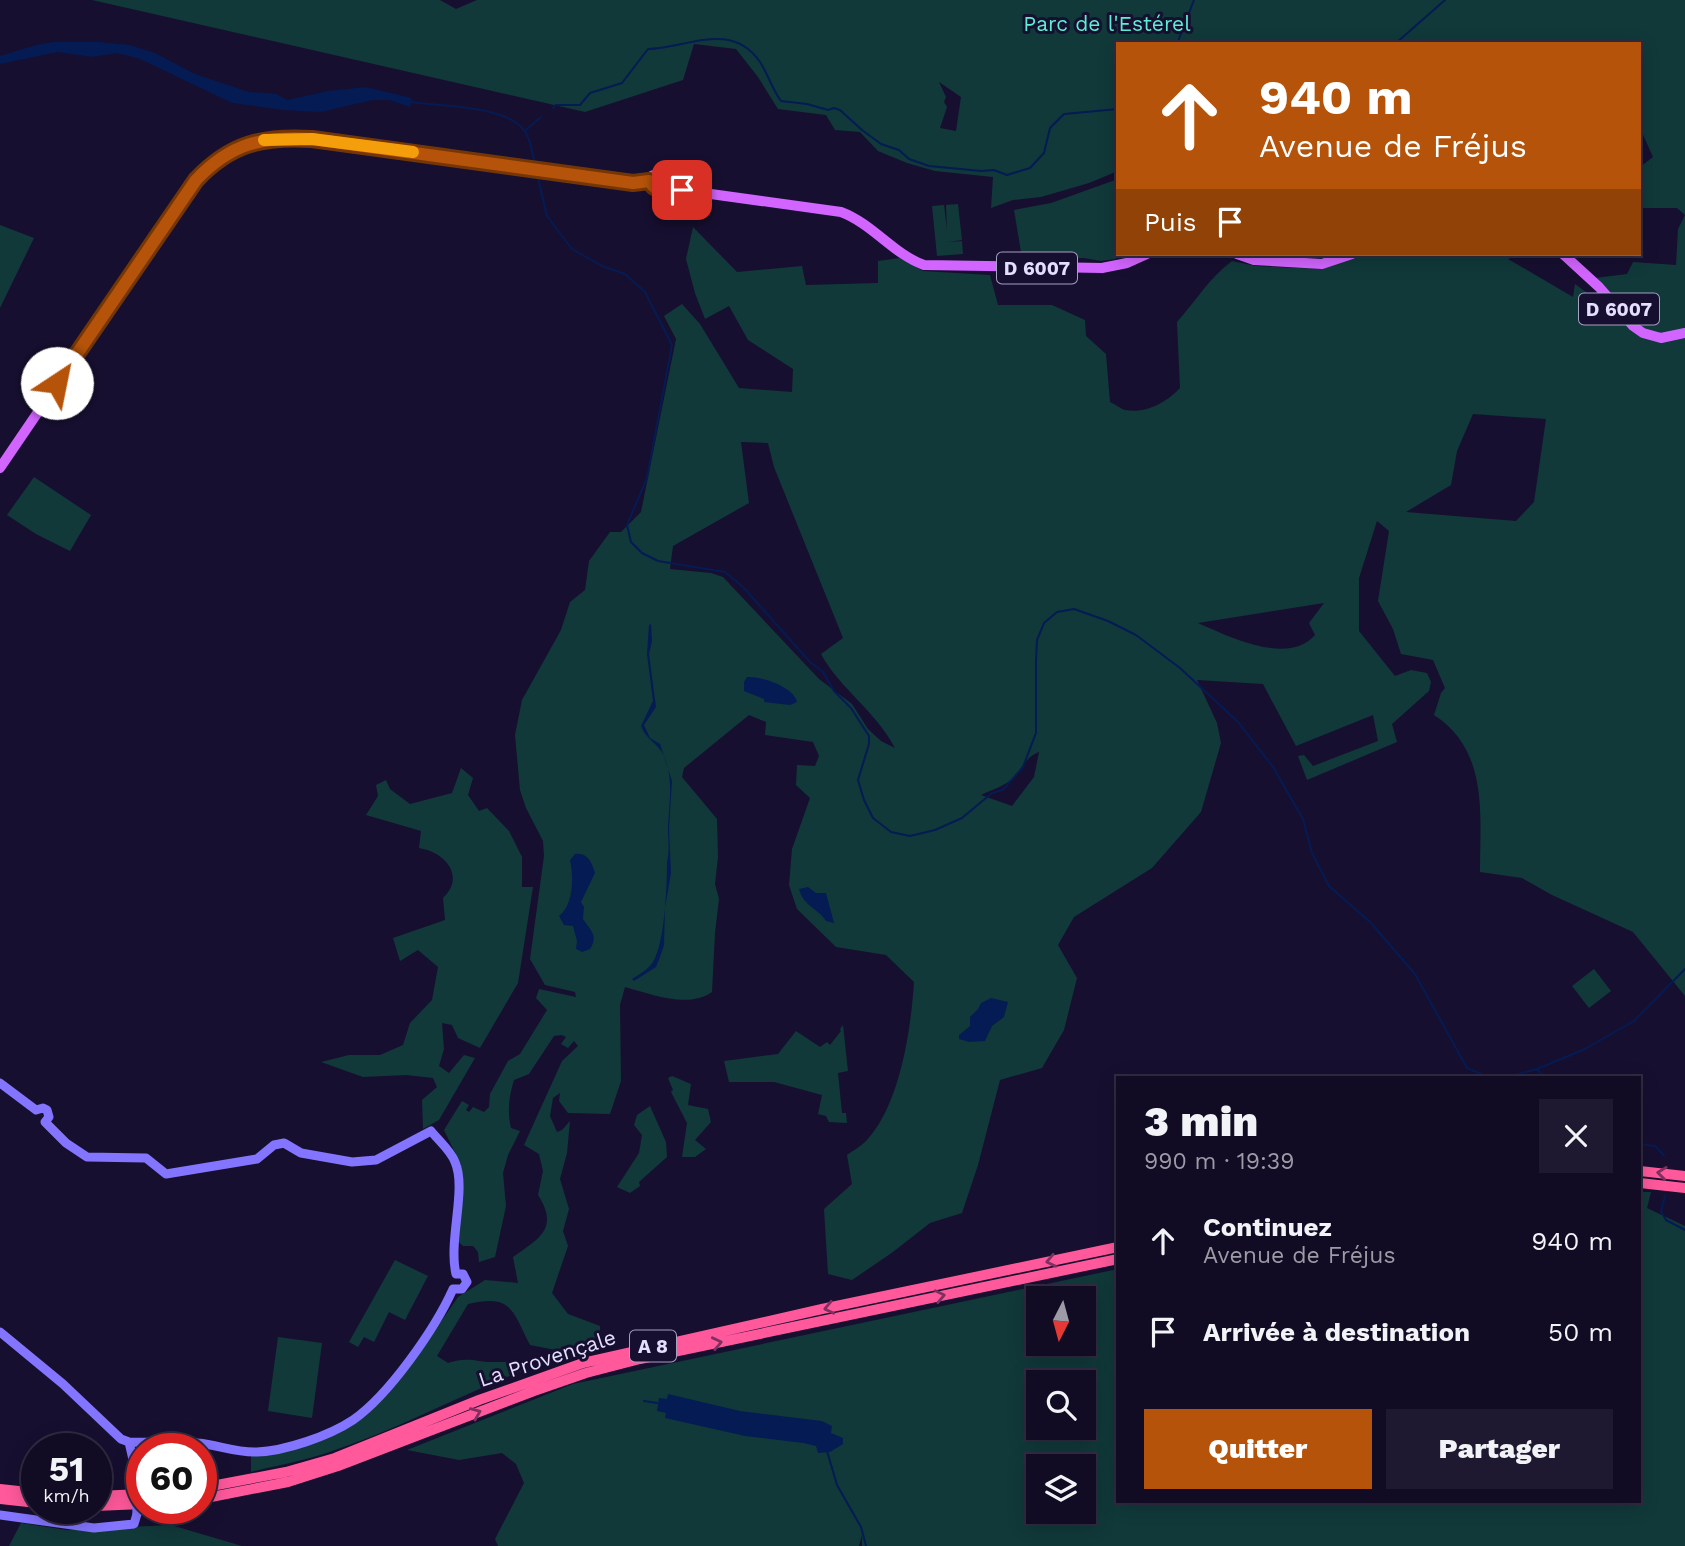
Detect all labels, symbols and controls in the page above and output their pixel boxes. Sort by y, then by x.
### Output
park label: Parc de l'Estérel [1023,11,1191,36]
text: 940 m [1259,68,1413,126]
icon: ahead [1144,70,1235,161]
text: Avenue de Fréjus [1259,127,1527,165]
pin [652,160,712,220]
icon: arrive [663,171,701,209]
icon: arrive [1211,203,1249,241]
text: Puis [1144,207,1197,237]
road number: D 6007 [997,252,1077,284]
road number: D 6007 [1579,294,1659,324]
position arrow [20,346,94,420]
text: 3 min [1144,1097,1258,1146]
button: close [1539,1099,1613,1173]
text: 990 m · 19:39 [1144,1148,1294,1175]
one-way arrow [1657,1166,1668,1181]
text: Continuez [1203,1212,1332,1242]
icon: ahead [1144,1222,1182,1260]
text: 940 m [1531,1226,1613,1256]
text: Avenue de Fréjus [1203,1242,1396,1269]
one-way arrow [1045,1252,1057,1267]
north arrow [1026,1286,1096,1356]
map controls [1026,1286,1096,1524]
one-way arrow [934,1290,946,1305]
one-way arrow [823,1299,835,1314]
icon: arrive [1144,1313,1182,1351]
text: Arrivée à destination [1203,1317,1470,1347]
text: 50 m [1548,1317,1613,1347]
street label: La Provençale [475,1324,619,1392]
road number: A 8 [630,1330,676,1362]
one-way arrow [711,1336,723,1351]
button: search [1026,1370,1096,1440]
one-way arrow [469,1408,481,1422]
button: Quitter [1144,1409,1372,1489]
button: Partager [1386,1409,1613,1489]
speed limit sign: 60 [126,1433,217,1524]
text: 51 [49,1448,84,1490]
button: layers [1026,1454,1096,1524]
text: km/h [43,1485,90,1506]

